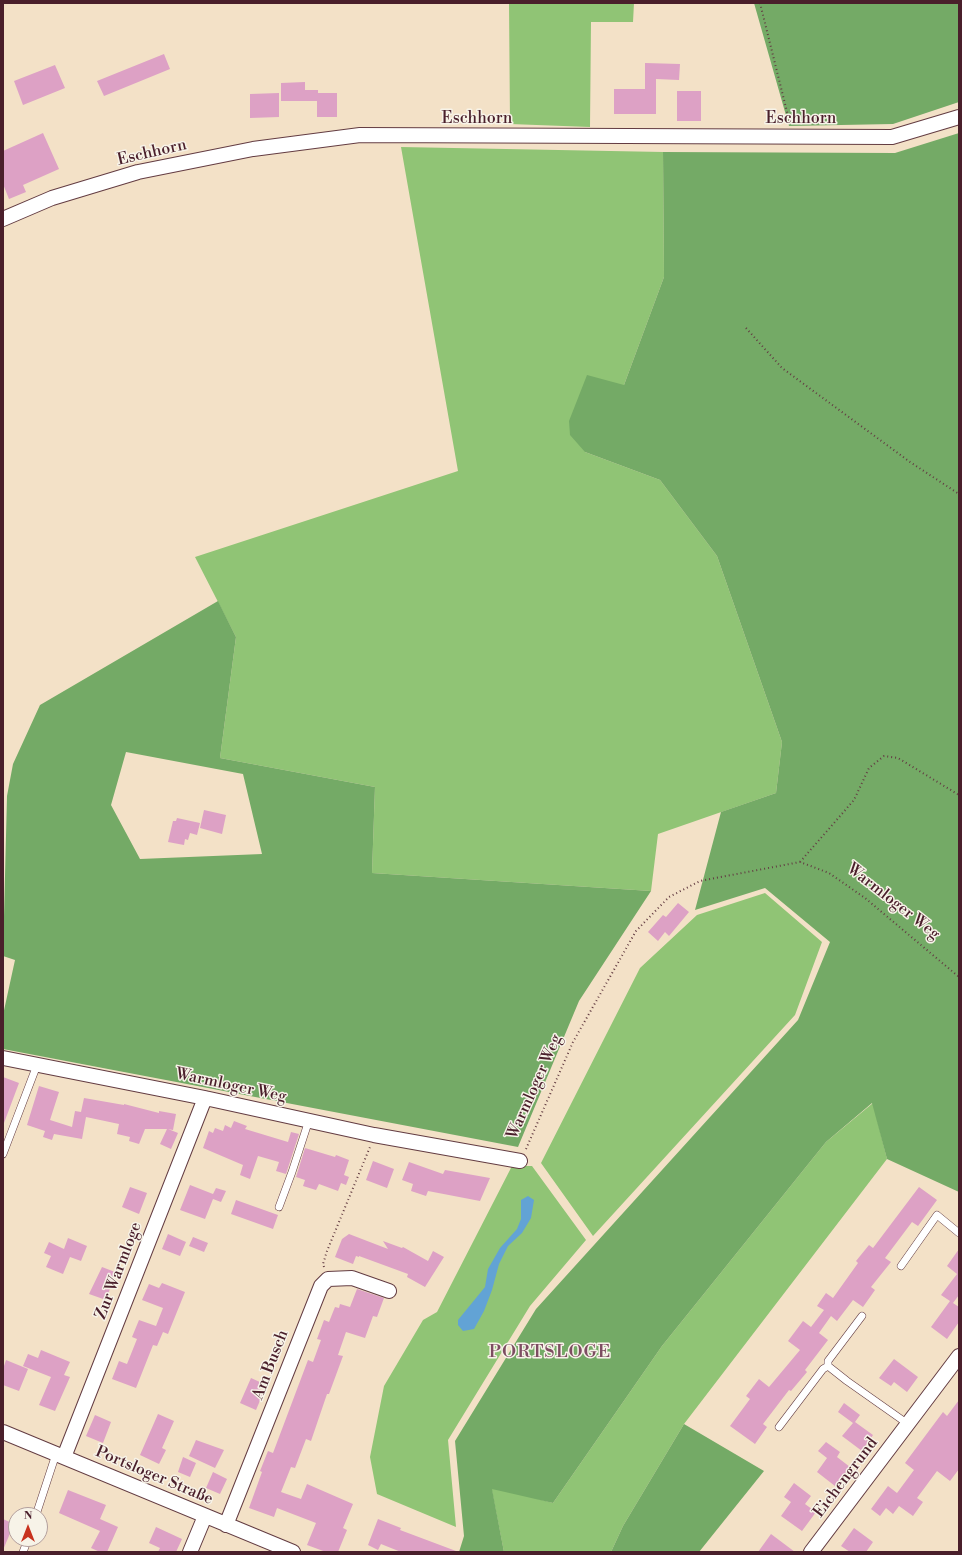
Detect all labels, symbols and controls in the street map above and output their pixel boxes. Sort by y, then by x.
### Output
street label: Eschhorn [442,109,512,129]
street label: Eschhorn [766,109,836,129]
street label: Eschhorn [115,136,189,170]
street label: Warmloger Weg [843,860,943,944]
street label: Warmloger Weg [503,1032,567,1142]
street label: Warmloger Weg [174,1065,288,1107]
street label: Zur Warmloge [92,1220,146,1322]
street label: Am Busch [249,1327,293,1403]
district label: PORTSLOGE [489,1342,611,1364]
street label: Eichengrund [810,1434,882,1522]
street label: Portsloger Straße [92,1443,216,1509]
north arrow [8,1507,48,1547]
text: N [24,1509,32,1523]

